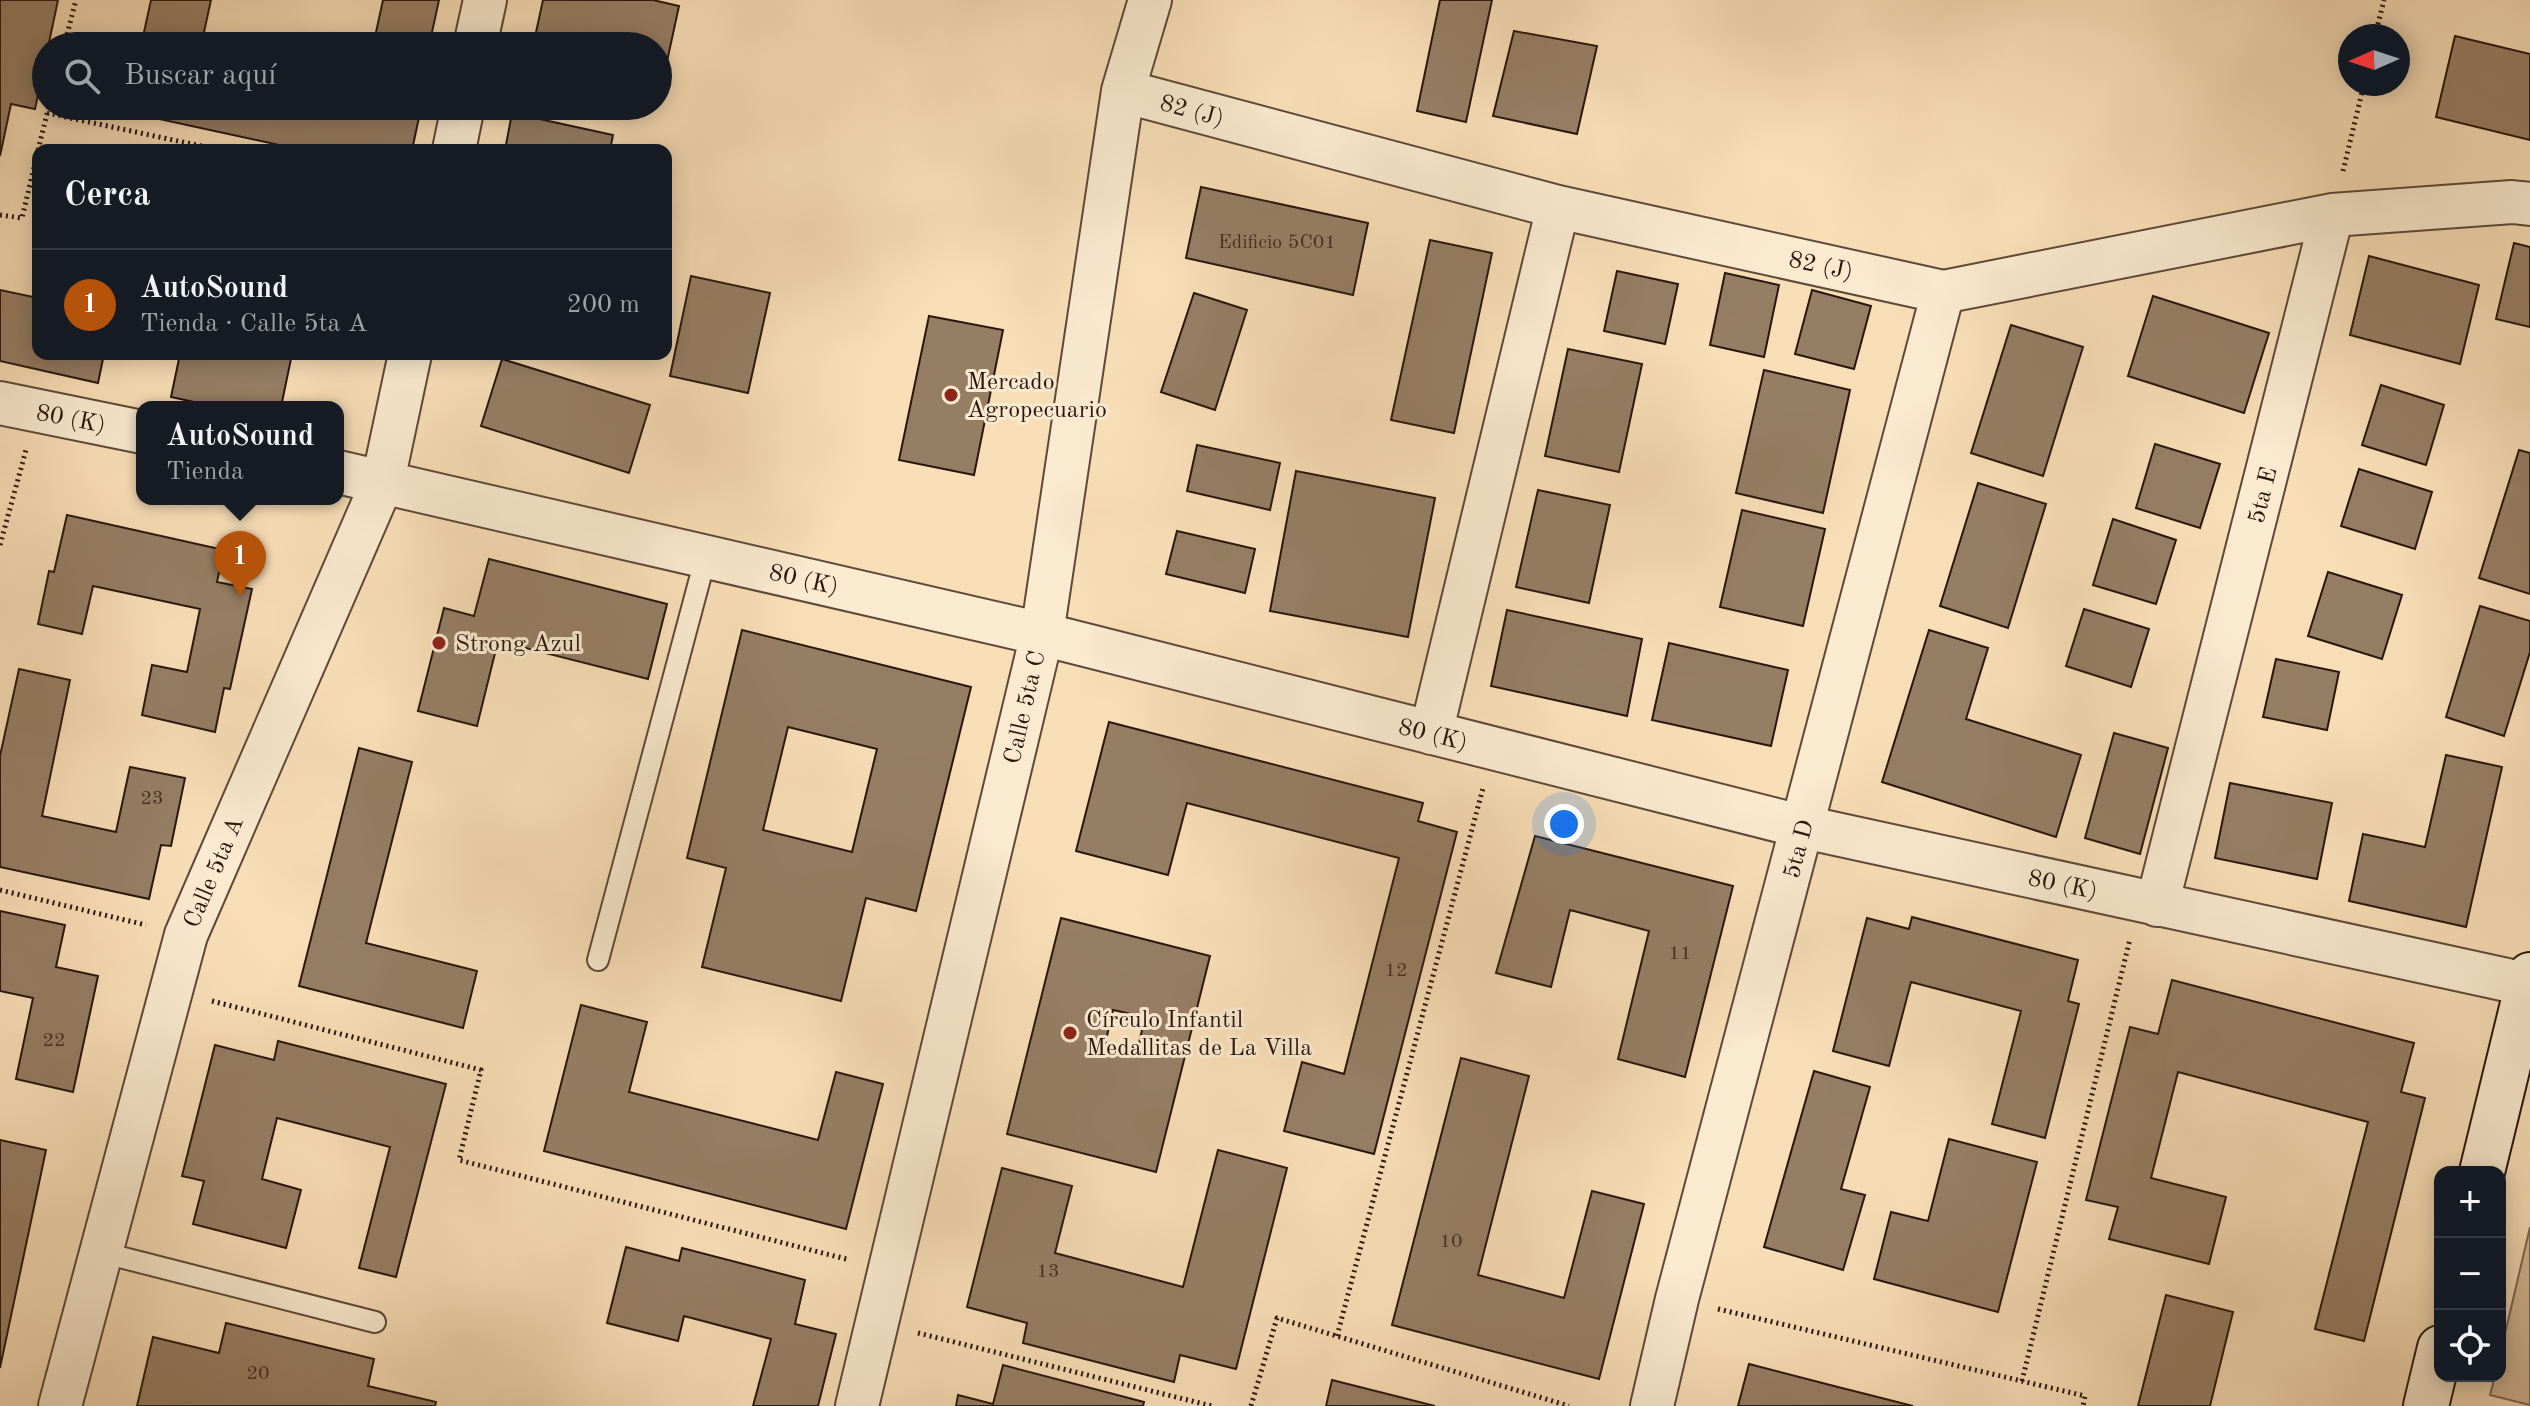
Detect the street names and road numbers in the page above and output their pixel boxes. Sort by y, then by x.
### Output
street label: 82 (J) [1157,92,1226,132]
street label: 82 (J) [1786,248,1855,285]
street label: 80 (K) [34,401,107,438]
street label: 5ta E [2245,465,2283,526]
street label: 80 (K) [767,561,841,601]
street label: Calle 5ta C [1001,648,1051,766]
street label: 80 (K) [1395,716,1470,756]
street label: Calle 5ta A [181,814,249,932]
street label: 5ta D [1781,818,1819,881]
street label: 80 (K) [2026,867,2100,905]

